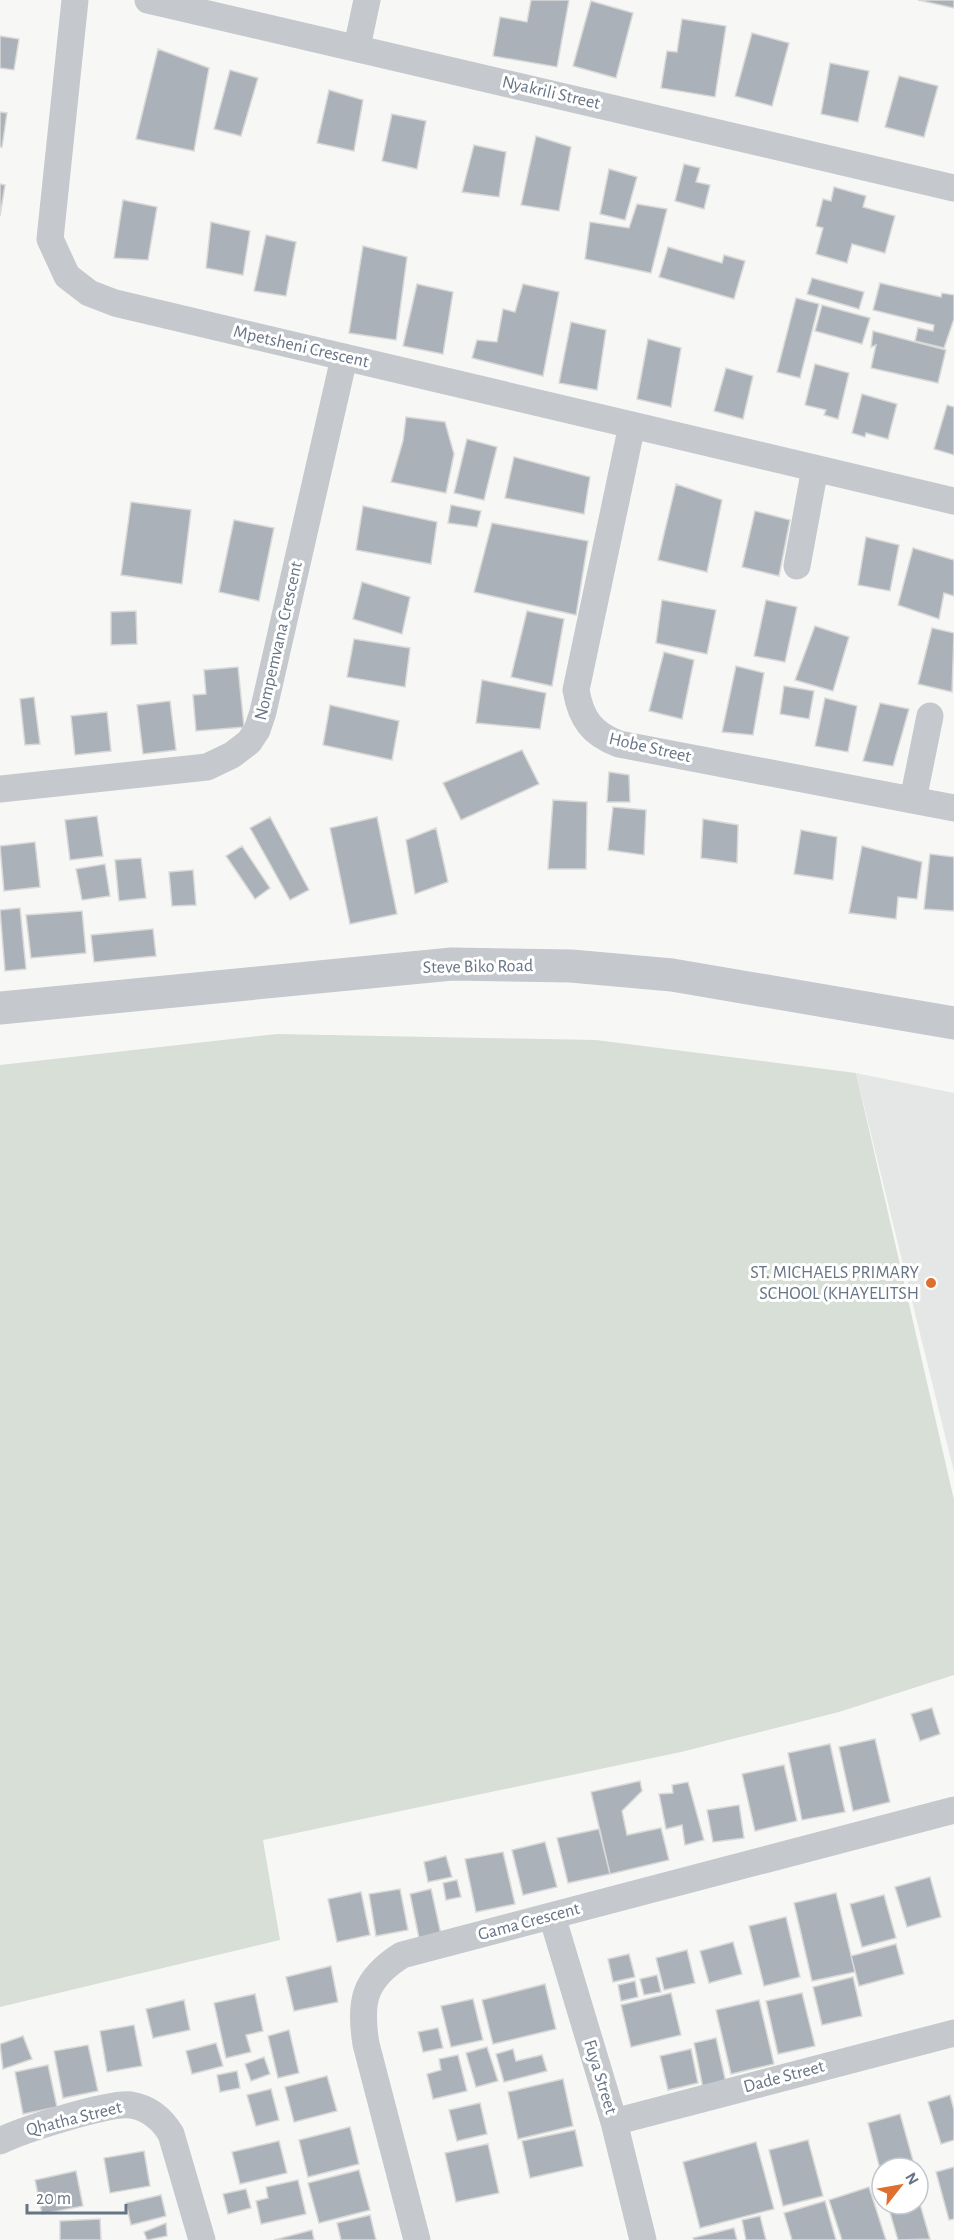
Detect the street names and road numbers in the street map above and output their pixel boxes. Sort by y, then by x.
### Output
street label: Nyakrili Street [500,73,602,113]
street label: Mpetsheni Crescent [232,323,371,371]
street label: Nompemvana Crescent [252,560,306,722]
street label: Hobe Street [607,730,693,766]
street label: Steve Biko Road [423,957,533,977]
street label: Gama Crescent [476,1900,582,1944]
street label: Fuya Street [580,2038,620,2117]
street label: Dade Street [742,2058,827,2096]
street label: Qhatha Street [24,2098,124,2140]

